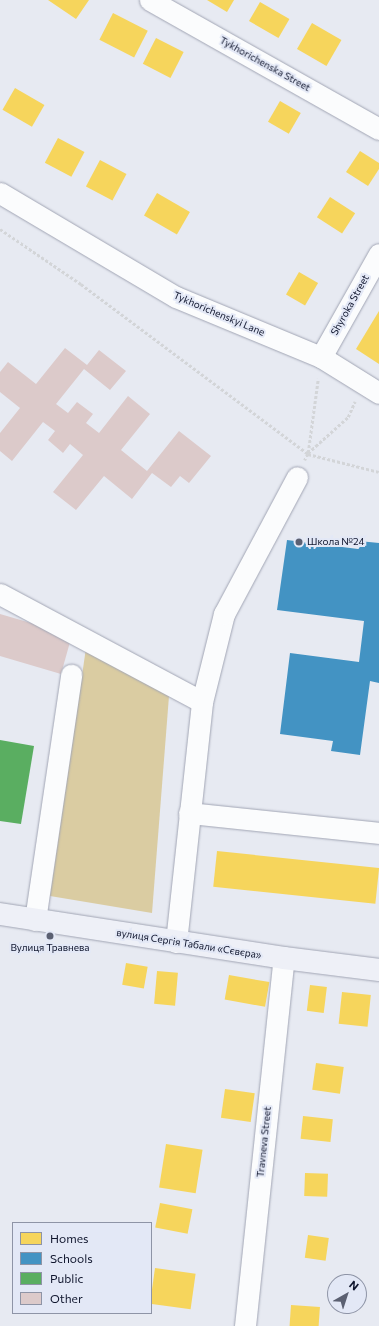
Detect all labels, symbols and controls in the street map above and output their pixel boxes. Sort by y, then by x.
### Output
street label: Tykhorichenska Street [218,34,312,94]
street label: Shyroka Street [328,273,372,337]
street label: Tykhorichenskyi Lane [172,289,266,339]
place label: Школа №24 [307,536,364,548]
marker: Школа №24 [294,537,304,547]
street label: вулиця Сергія Табали «Сєвєра» [116,927,262,961]
marker: Вулиця Травнева [45,931,55,941]
place label: Вулиця Травнева [10,942,90,954]
street label: Travneva Street [254,1106,274,1178]
legend [12,1222,152,1314]
text: Homes [50,1231,88,1245]
text: Schools [50,1251,93,1265]
text: Public [50,1271,83,1285]
north arrow [327,1274,367,1314]
text: N [347,1277,362,1293]
text: Other [50,1291,83,1305]

